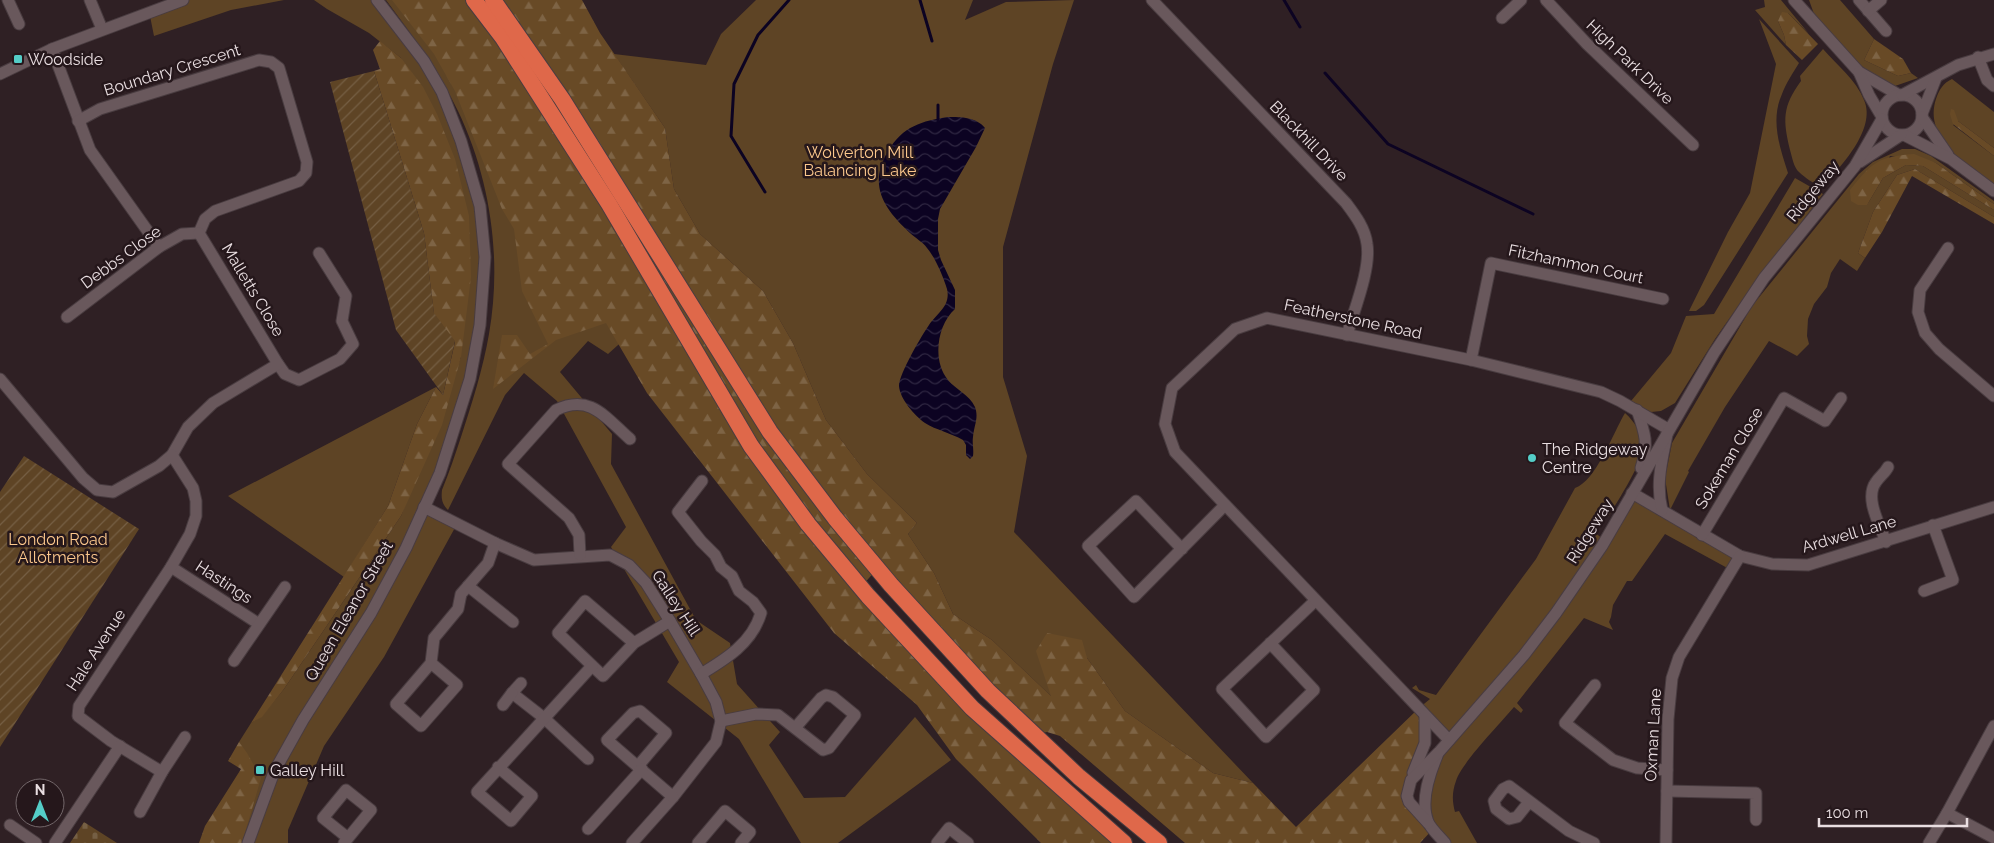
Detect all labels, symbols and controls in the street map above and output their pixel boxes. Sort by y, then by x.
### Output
street label: High Park Drive [1583,16,1677,108]
street label: Boundary Crescent [101,40,243,100]
place label: Woodside [28,50,103,69]
marker: Woodside [12,53,24,65]
street label: Blackhill Drive [1266,97,1352,185]
park label: Wolverton Mill Balancing Lake [804,143,916,180]
street label: Ridgeway [1783,156,1843,225]
street label: Debbs Close [77,222,165,292]
street label: Malletts Close [218,240,288,340]
street label: Fitzhammon Court [1507,240,1646,288]
street label: Featherstone Road [1282,295,1424,343]
street label: Sokeman Close [1691,404,1767,512]
place label: The Ridgeway Centre [1542,440,1648,477]
marker: The Ridgeway Centre [1526,452,1538,464]
street label: Ridgeway [1563,495,1618,567]
street label: Ardwell Lane [1800,511,1898,557]
park label: London Road Allotments [8,530,108,567]
street label: Queen Eleanor Street [301,537,397,684]
street label: Hastings [192,557,256,608]
street label: Galley Hill [648,567,705,640]
street label: Hale Avenue [62,605,130,695]
street label: Oxman Lane [1641,688,1665,782]
place label: Galley Hill [270,761,345,780]
marker: Galley Hill [254,764,266,776]
north arrow [15,778,65,828]
text: N [35,782,45,798]
scale bar [1819,796,1966,828]
text: 100 m [1826,804,1868,822]

